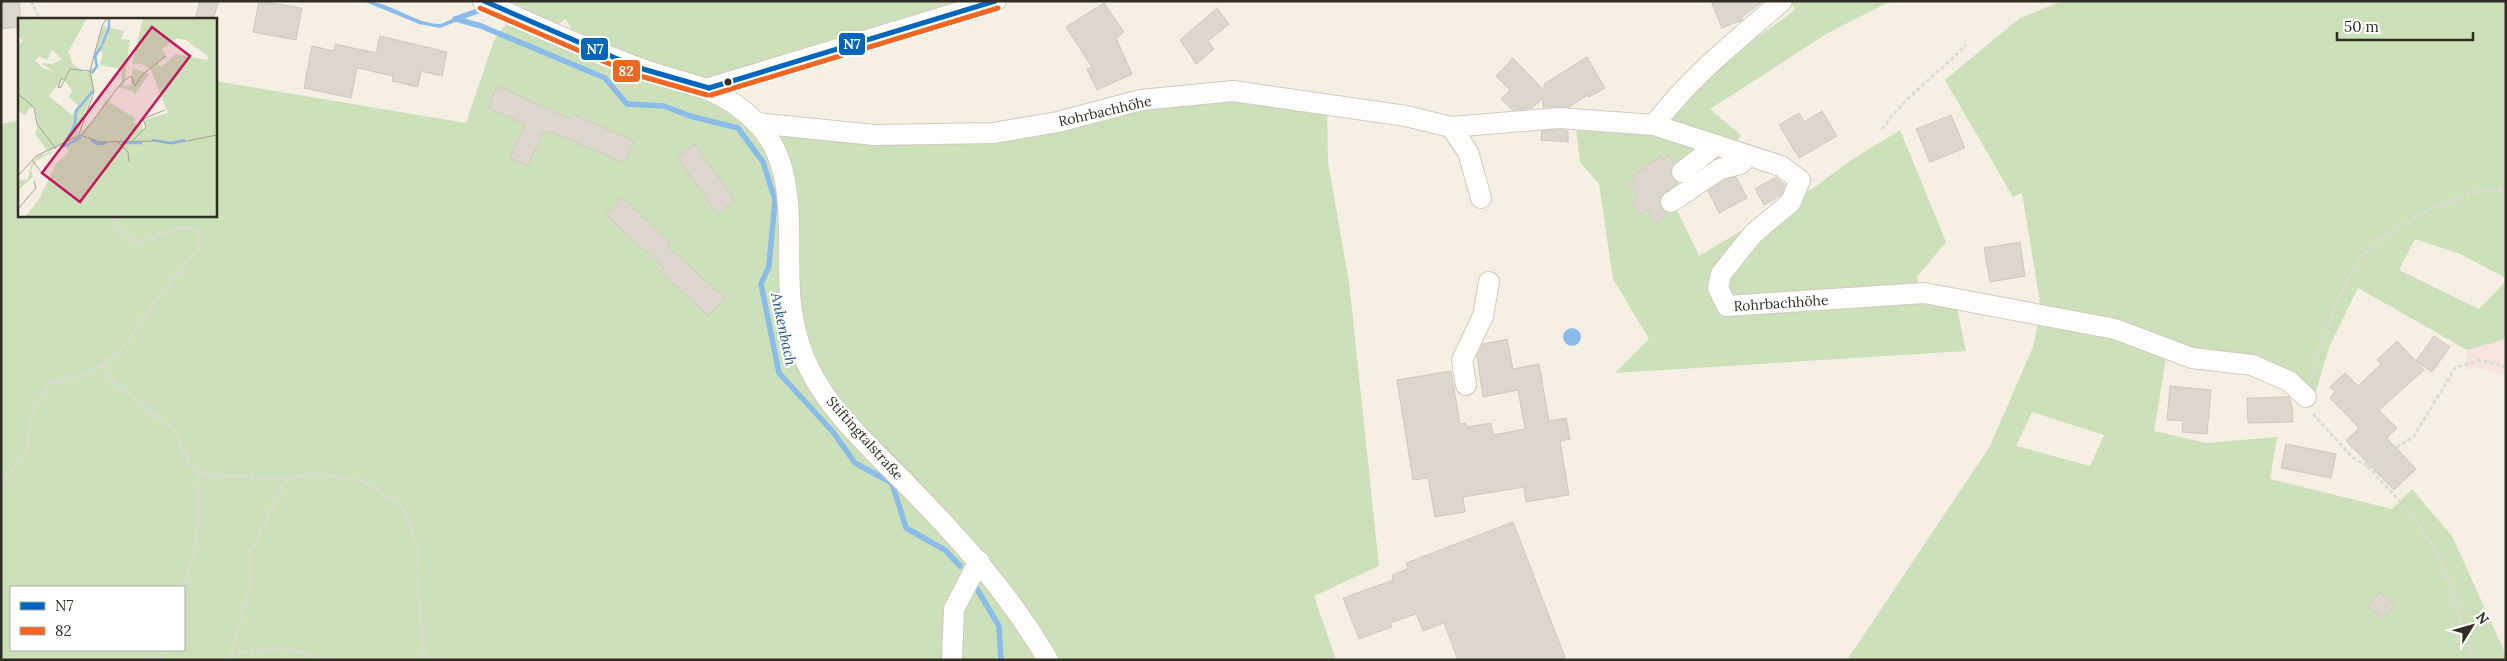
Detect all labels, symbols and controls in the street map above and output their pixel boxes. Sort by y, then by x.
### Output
scale bar [2337,10,2473,42]
text: 50 m [2344,17,2379,36]
inset map [18,18,216,216]
line badge: N7 [838,32,866,56]
text: N7 [843,35,861,53]
line badge: N7 [580,37,609,61]
text: N7 [586,40,604,58]
line badge: 82 [612,59,641,83]
text: 82 [618,62,634,80]
unlabelled marker [723,77,733,87]
street label: Rohrbachhöhe [1057,91,1154,130]
water label: Ankenbach [767,290,801,368]
street label: Rohrbachhöhe [1733,291,1829,315]
street label: Stiftingtalstraße [823,392,908,484]
legend [10,586,185,651]
text: N7 [55,596,73,615]
north arrow [2447,601,2497,651]
text: N [2472,608,2493,628]
text: 82 [55,621,72,640]

